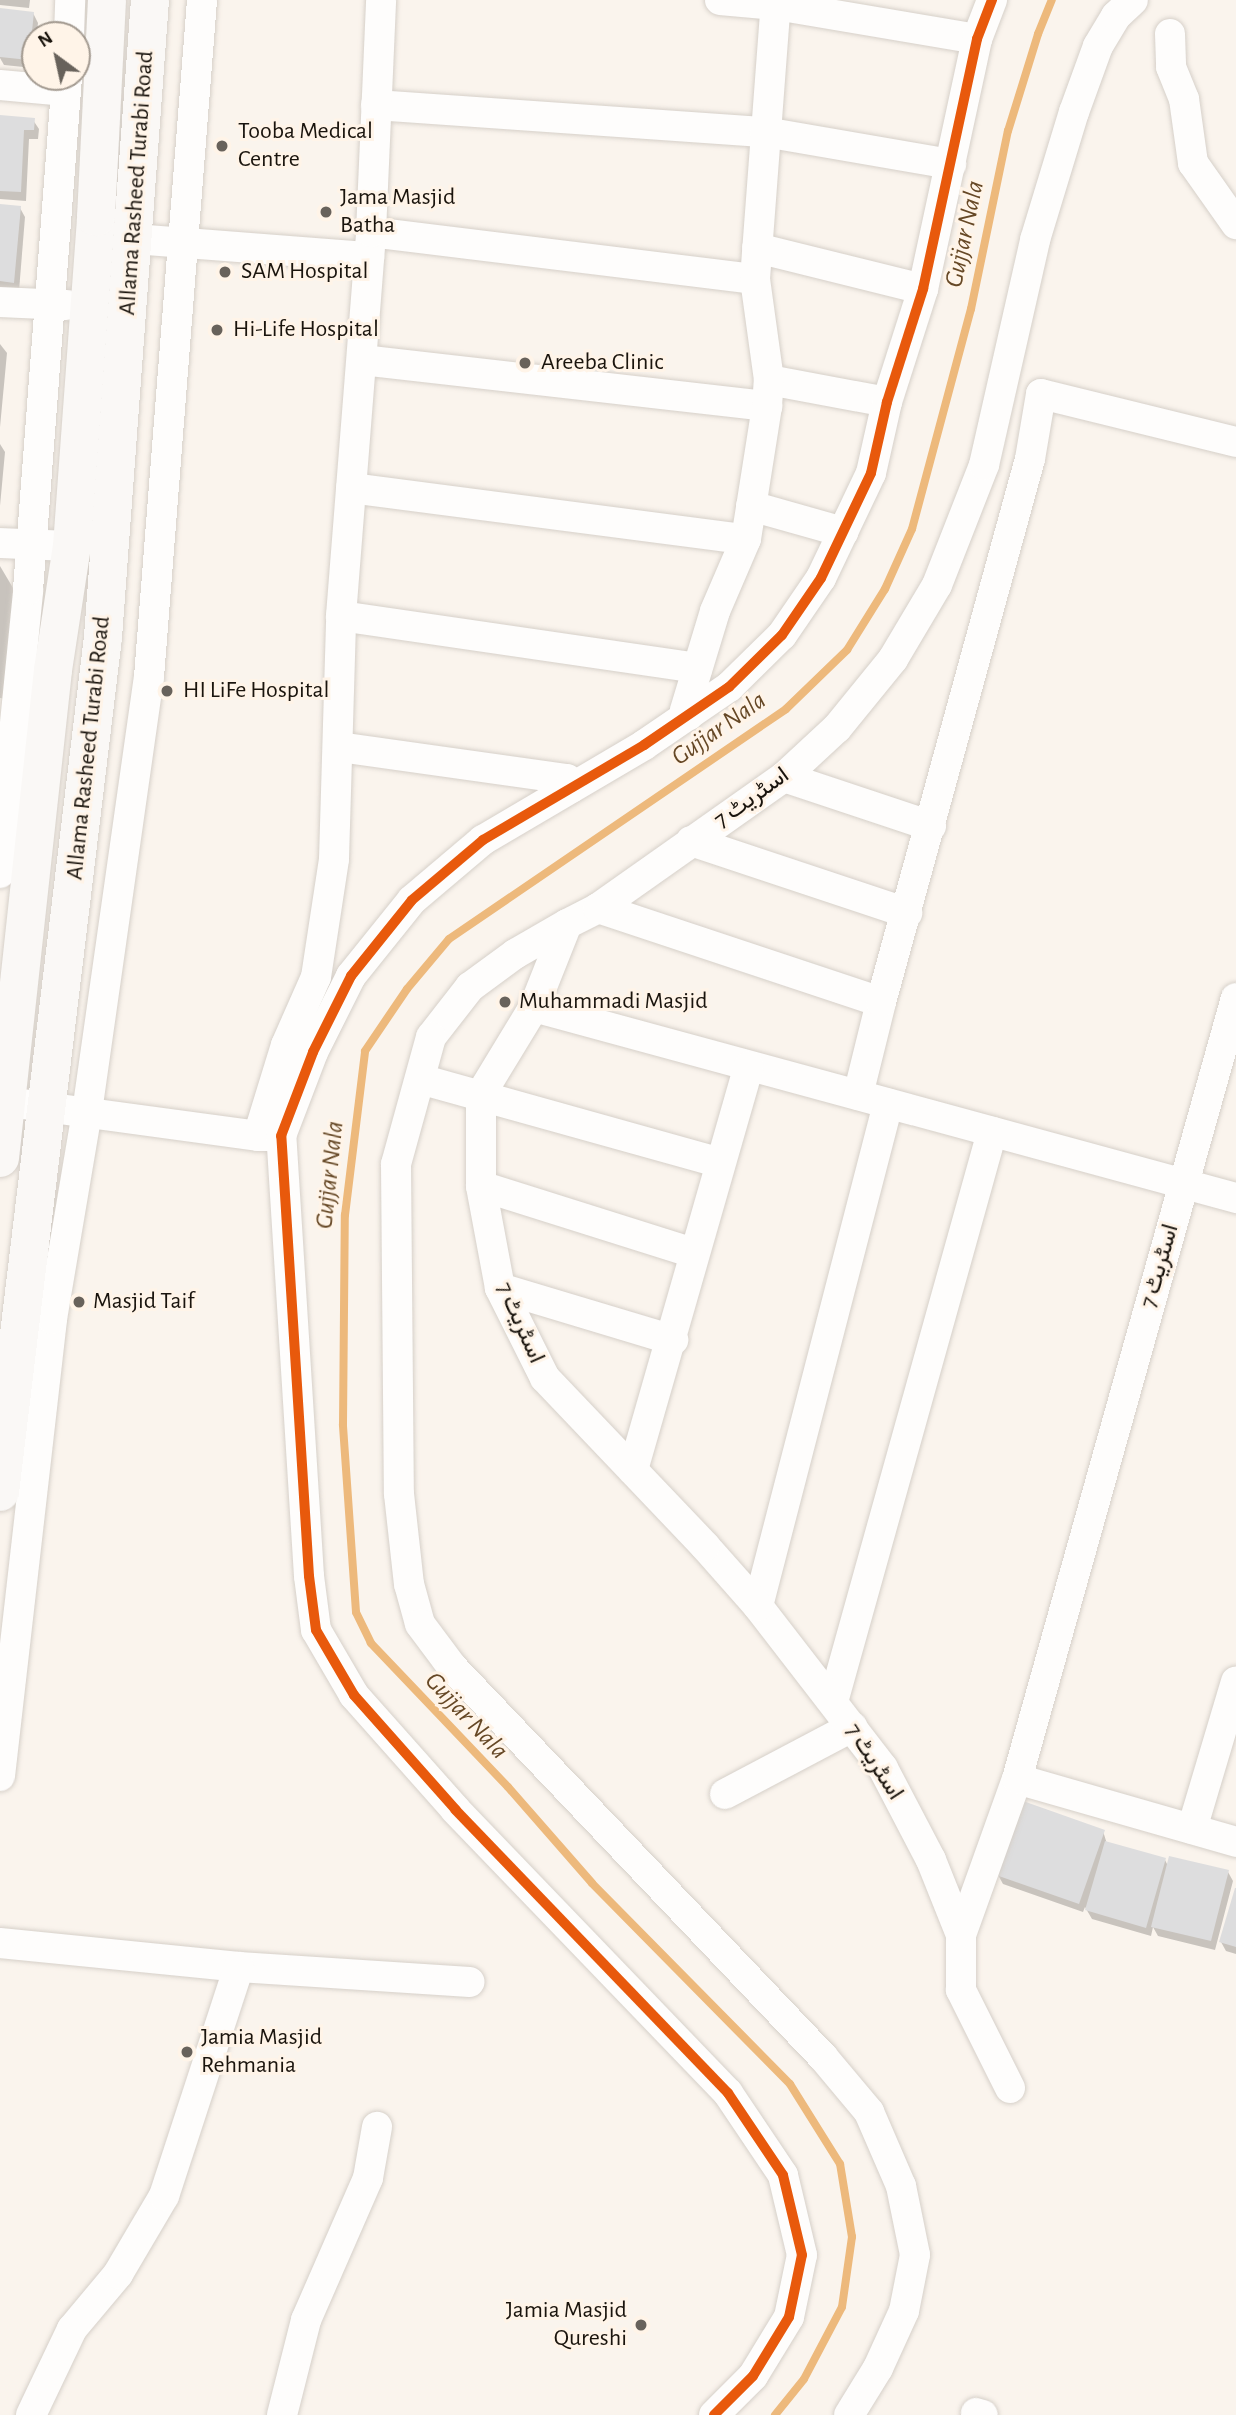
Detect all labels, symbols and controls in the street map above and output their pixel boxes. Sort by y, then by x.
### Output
north arrow [21,21,91,91]
text: N [35,28,56,51]
street label: Allama Rasheed Turabi Road [113,50,161,316]
place label: Tooba Medical Centre [238,118,373,174]
marker: Tooba Medical Centre [212,136,232,156]
water label: Gujjar Nala [938,178,992,290]
place label: Jama Masjid Batha [340,184,455,240]
marker: Jama Masjid Batha [318,204,334,220]
place label: SAM Hospital [241,258,368,286]
marker: SAM Hospital [215,262,235,282]
place label: Hi-Life Hospital [233,316,379,344]
marker: Hi-Life Hospital [207,320,227,340]
place label: Areeba Clinic [541,349,664,377]
marker: Areeba Clinic [515,353,535,373]
street label: Allama Rasheed Turabi Road [61,615,117,881]
place label: HI LiFe Hospital [183,677,329,705]
marker: HI LiFe Hospital [157,681,177,701]
water label: Gujjar Nala [666,685,772,773]
street label: اسٹریٹ 7 [709,761,795,835]
place label: Muhammadi Masjid [519,988,708,1016]
marker: Muhammadi Masjid [497,994,513,1010]
water label: Gujjar Nala [309,1120,351,1230]
street label: اسٹریٹ 7 [1134,1221,1186,1311]
street label: اسٹریٹ 7 [489,1278,551,1368]
place label: Masjid Taif [93,1288,195,1316]
marker: Masjid Taif [71,1294,87,1310]
water label: Gujjar Nala [418,1666,514,1766]
street label: اسٹریٹ 7 [839,1718,909,1806]
place label: Jamia Masjid Rehmania [201,2024,322,2080]
marker: Jamia Masjid Rehmania [179,2044,195,2060]
place label: Jamia Masjid Qureshi [506,2297,627,2353]
marker: Jamia Masjid Qureshi [633,2317,649,2333]

